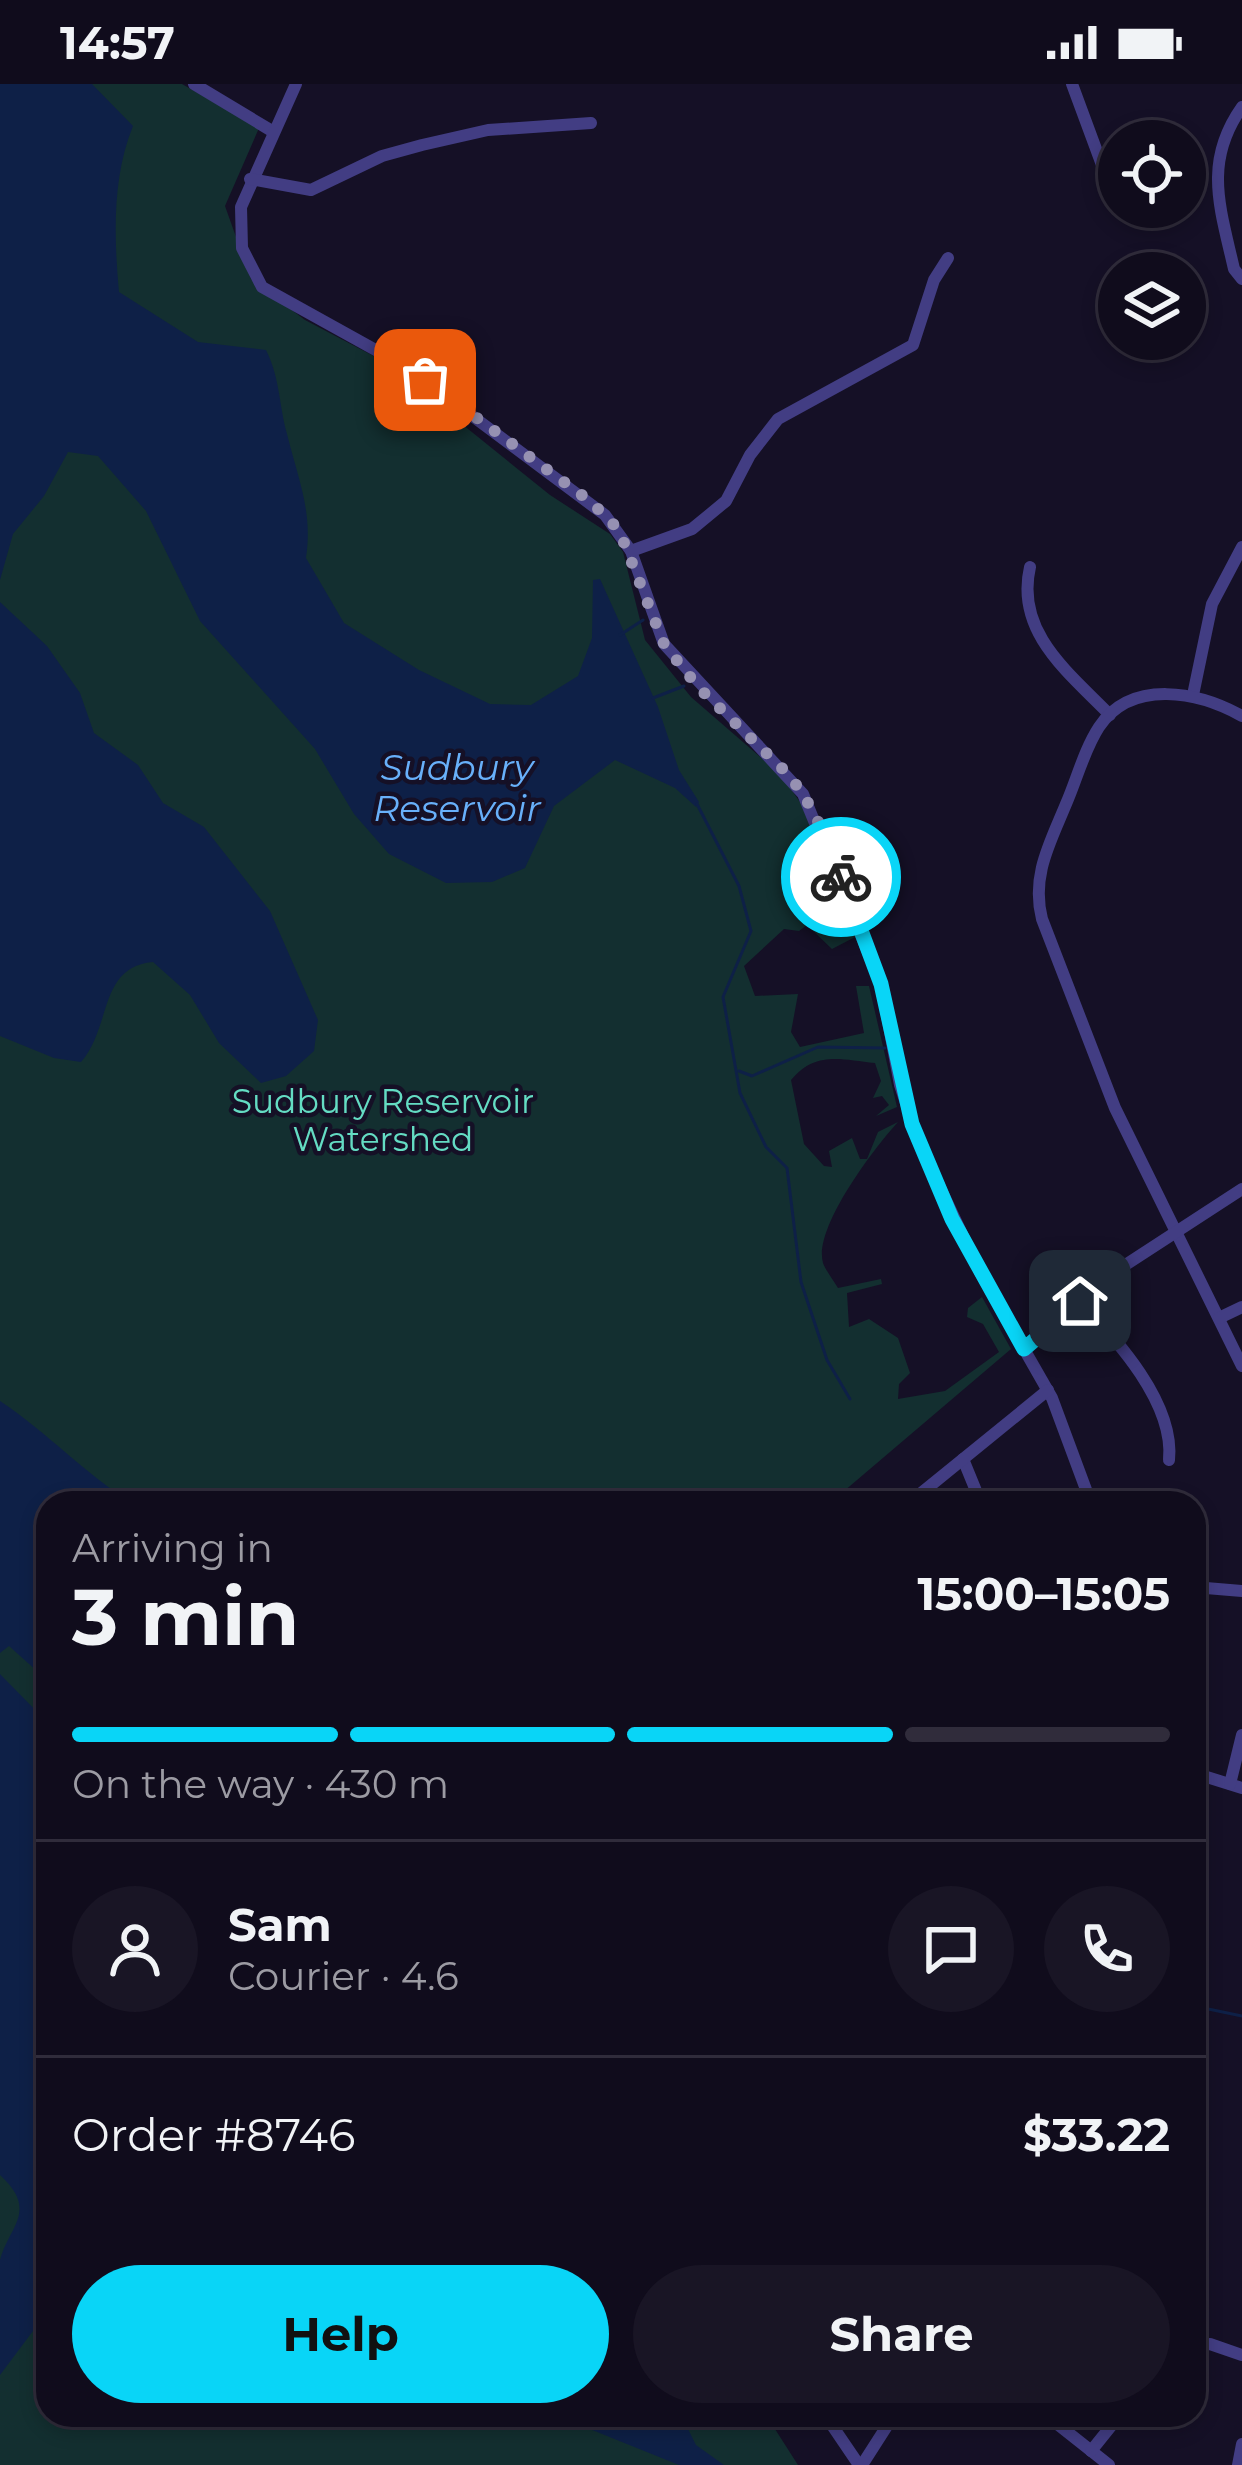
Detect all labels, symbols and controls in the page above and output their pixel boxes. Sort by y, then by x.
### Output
text: 14:57 [60,15,175,70]
map controls [1098,120,1206,360]
button: locate [1098,120,1206,228]
button: layers [1098,252,1206,360]
pin [374,329,476,431]
icon: bag [392,347,458,413]
water label: Sudbury Reservoir [373,745,542,830]
courier [781,817,901,937]
icon: bike [808,844,874,910]
park label: Sudbury Reservoir Watershed [232,1081,534,1159]
pin [1029,1250,1131,1352]
icon: home [1047,1268,1113,1334]
text: Arriving in [72,1524,273,1572]
text: 15:00–15:05 [917,1566,1170,1621]
text: 3 min [72,1569,299,1665]
text: On the way · 430 m [72,1760,449,1808]
button: person [72,1886,198,2012]
button: chat [888,1886,1014,2012]
button: phone [1044,1886,1170,2012]
text: Sam [228,1897,332,1952]
text: Courier · 4.6 [228,1952,459,2000]
text: Order #8746 [72,2107,356,2162]
text: $33.22 [1023,2107,1170,2162]
button: Help [72,2265,609,2403]
button: Share [633,2265,1170,2403]

